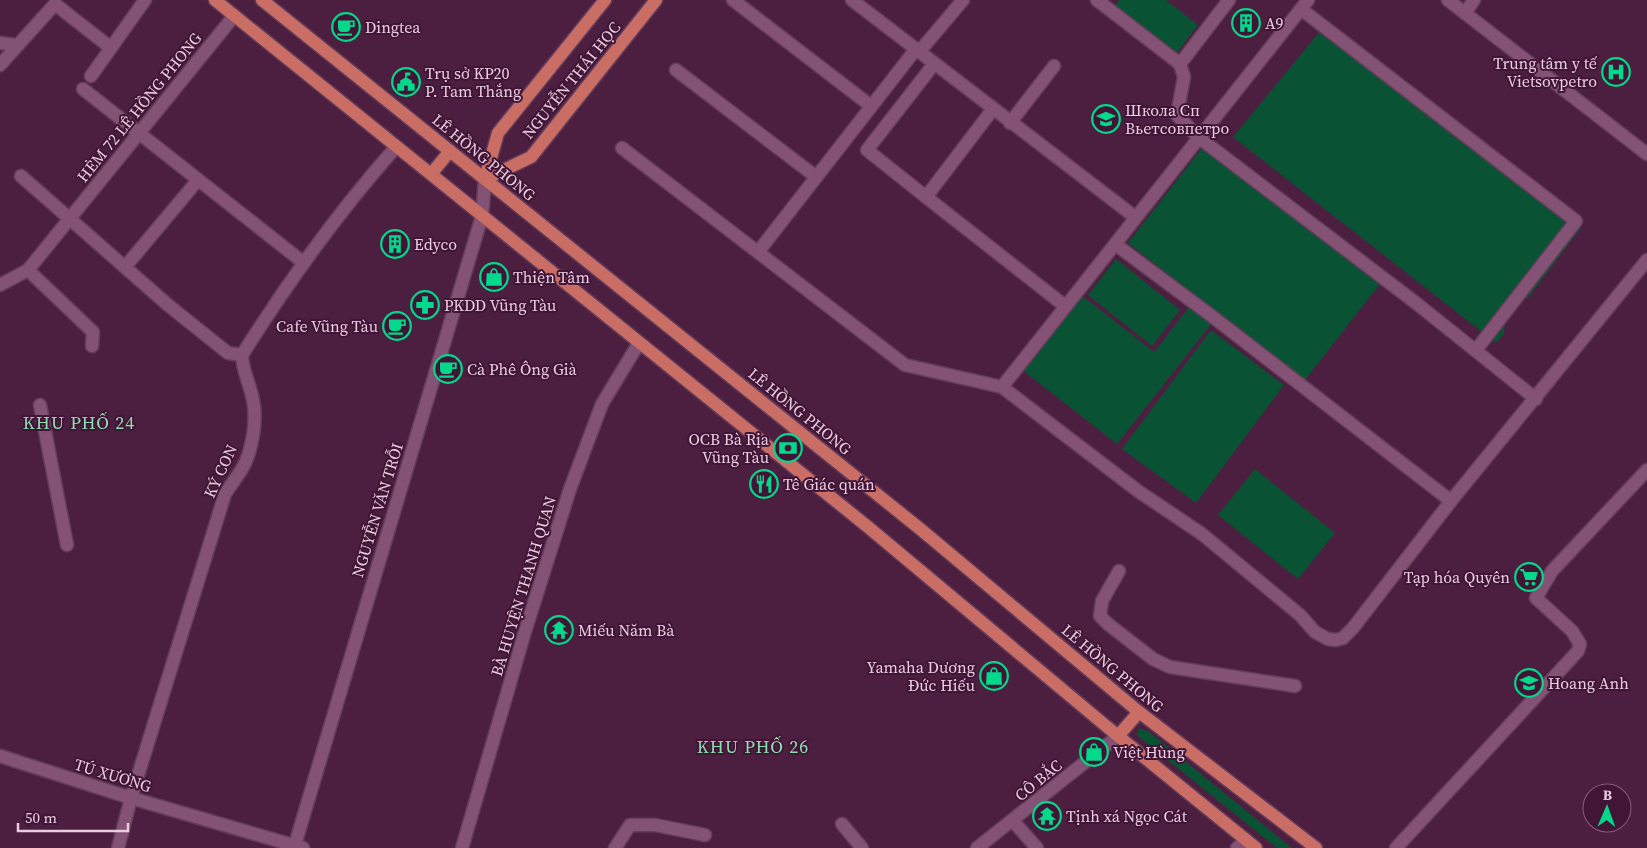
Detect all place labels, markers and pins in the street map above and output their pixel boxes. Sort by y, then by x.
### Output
building icon: A9 [1231,8,1261,38]
cafe icon: Dingtea [331,12,361,42]
place label: A9 [1265,12,1284,34]
place label: Dingtea [365,16,421,38]
place label: Trung tâm y tế Vietsovpetro [1493,52,1598,92]
hospital icon: Trung tâm y tế Vietsovpetro [1601,57,1631,87]
place label: Trụ sở KP20 P. Tam Thắng [425,62,521,102]
public building icon: Trụ sở KP20 P. Tam Thắng [391,67,421,97]
place label: Школа Сп Вьетсовпетро [1125,99,1229,139]
school or university icon: Школа Сп Вьетсовпетро [1091,104,1121,134]
building icon: Edyco [380,229,410,259]
place label: Edyco [414,233,457,255]
shop icon: Thiện Tâm [479,262,509,292]
place label: Thiện Tâm [513,266,590,288]
pharmacy icon: PKDD Vũng Tàu [410,290,440,320]
place label: PKDD Vũng Tàu [444,294,556,316]
cafe icon: Cafe Vũng Tàu [382,311,412,341]
place label: Cafe Vũng Tàu [276,315,378,337]
cafe icon: Cà Phê Ông Già [433,354,463,384]
place label: Cà Phê Ông Già [467,358,578,380]
place label: OCB Bà Rịa Vũng Tàu [688,428,770,468]
bank icon: OCB Bà Rịa Vũng Tàu [773,433,803,463]
restaurant icon: Tê Giác quán [749,469,779,499]
place label: Tê Giác quán [783,473,875,495]
supermarket icon: Tạp hóa Quyên [1514,562,1544,592]
place label: Tạp hóa Quyên [1404,566,1510,588]
temple icon: Miếu Năm Bà [544,615,574,645]
place label: Miếu Năm Bà [578,619,675,641]
place label: Yamaha Dương Đức Hiếu [867,656,975,696]
shop icon: Yamaha Dương Đức Hiếu [979,661,1009,691]
school or university icon: Hoang Anh [1514,668,1544,698]
place label: Hoang Anh [1548,672,1629,694]
shop icon: Việt Hùng [1079,737,1109,767]
place label: Việt Hùng [1113,741,1185,763]
temple icon: Tịnh xá Ngọc Cát [1032,801,1062,831]
place label: Tịnh xá Ngọc Cát [1066,805,1188,827]

